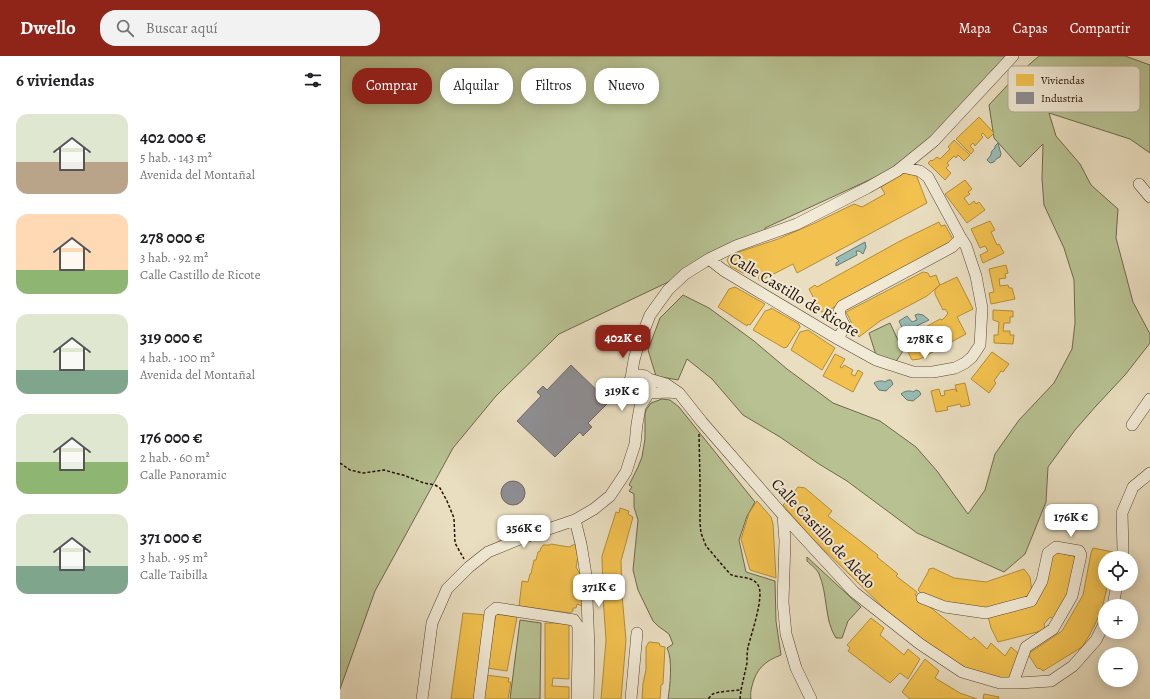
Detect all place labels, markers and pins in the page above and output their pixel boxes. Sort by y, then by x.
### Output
pin: 402K € [590,325,656,359]
pin: 278K € [892,326,958,360]
pin: 319K € [589,378,655,412]
pin: 176K € [1038,504,1104,538]
pin: 356K € [491,515,557,549]
pin: 371K € [566,574,632,608]

